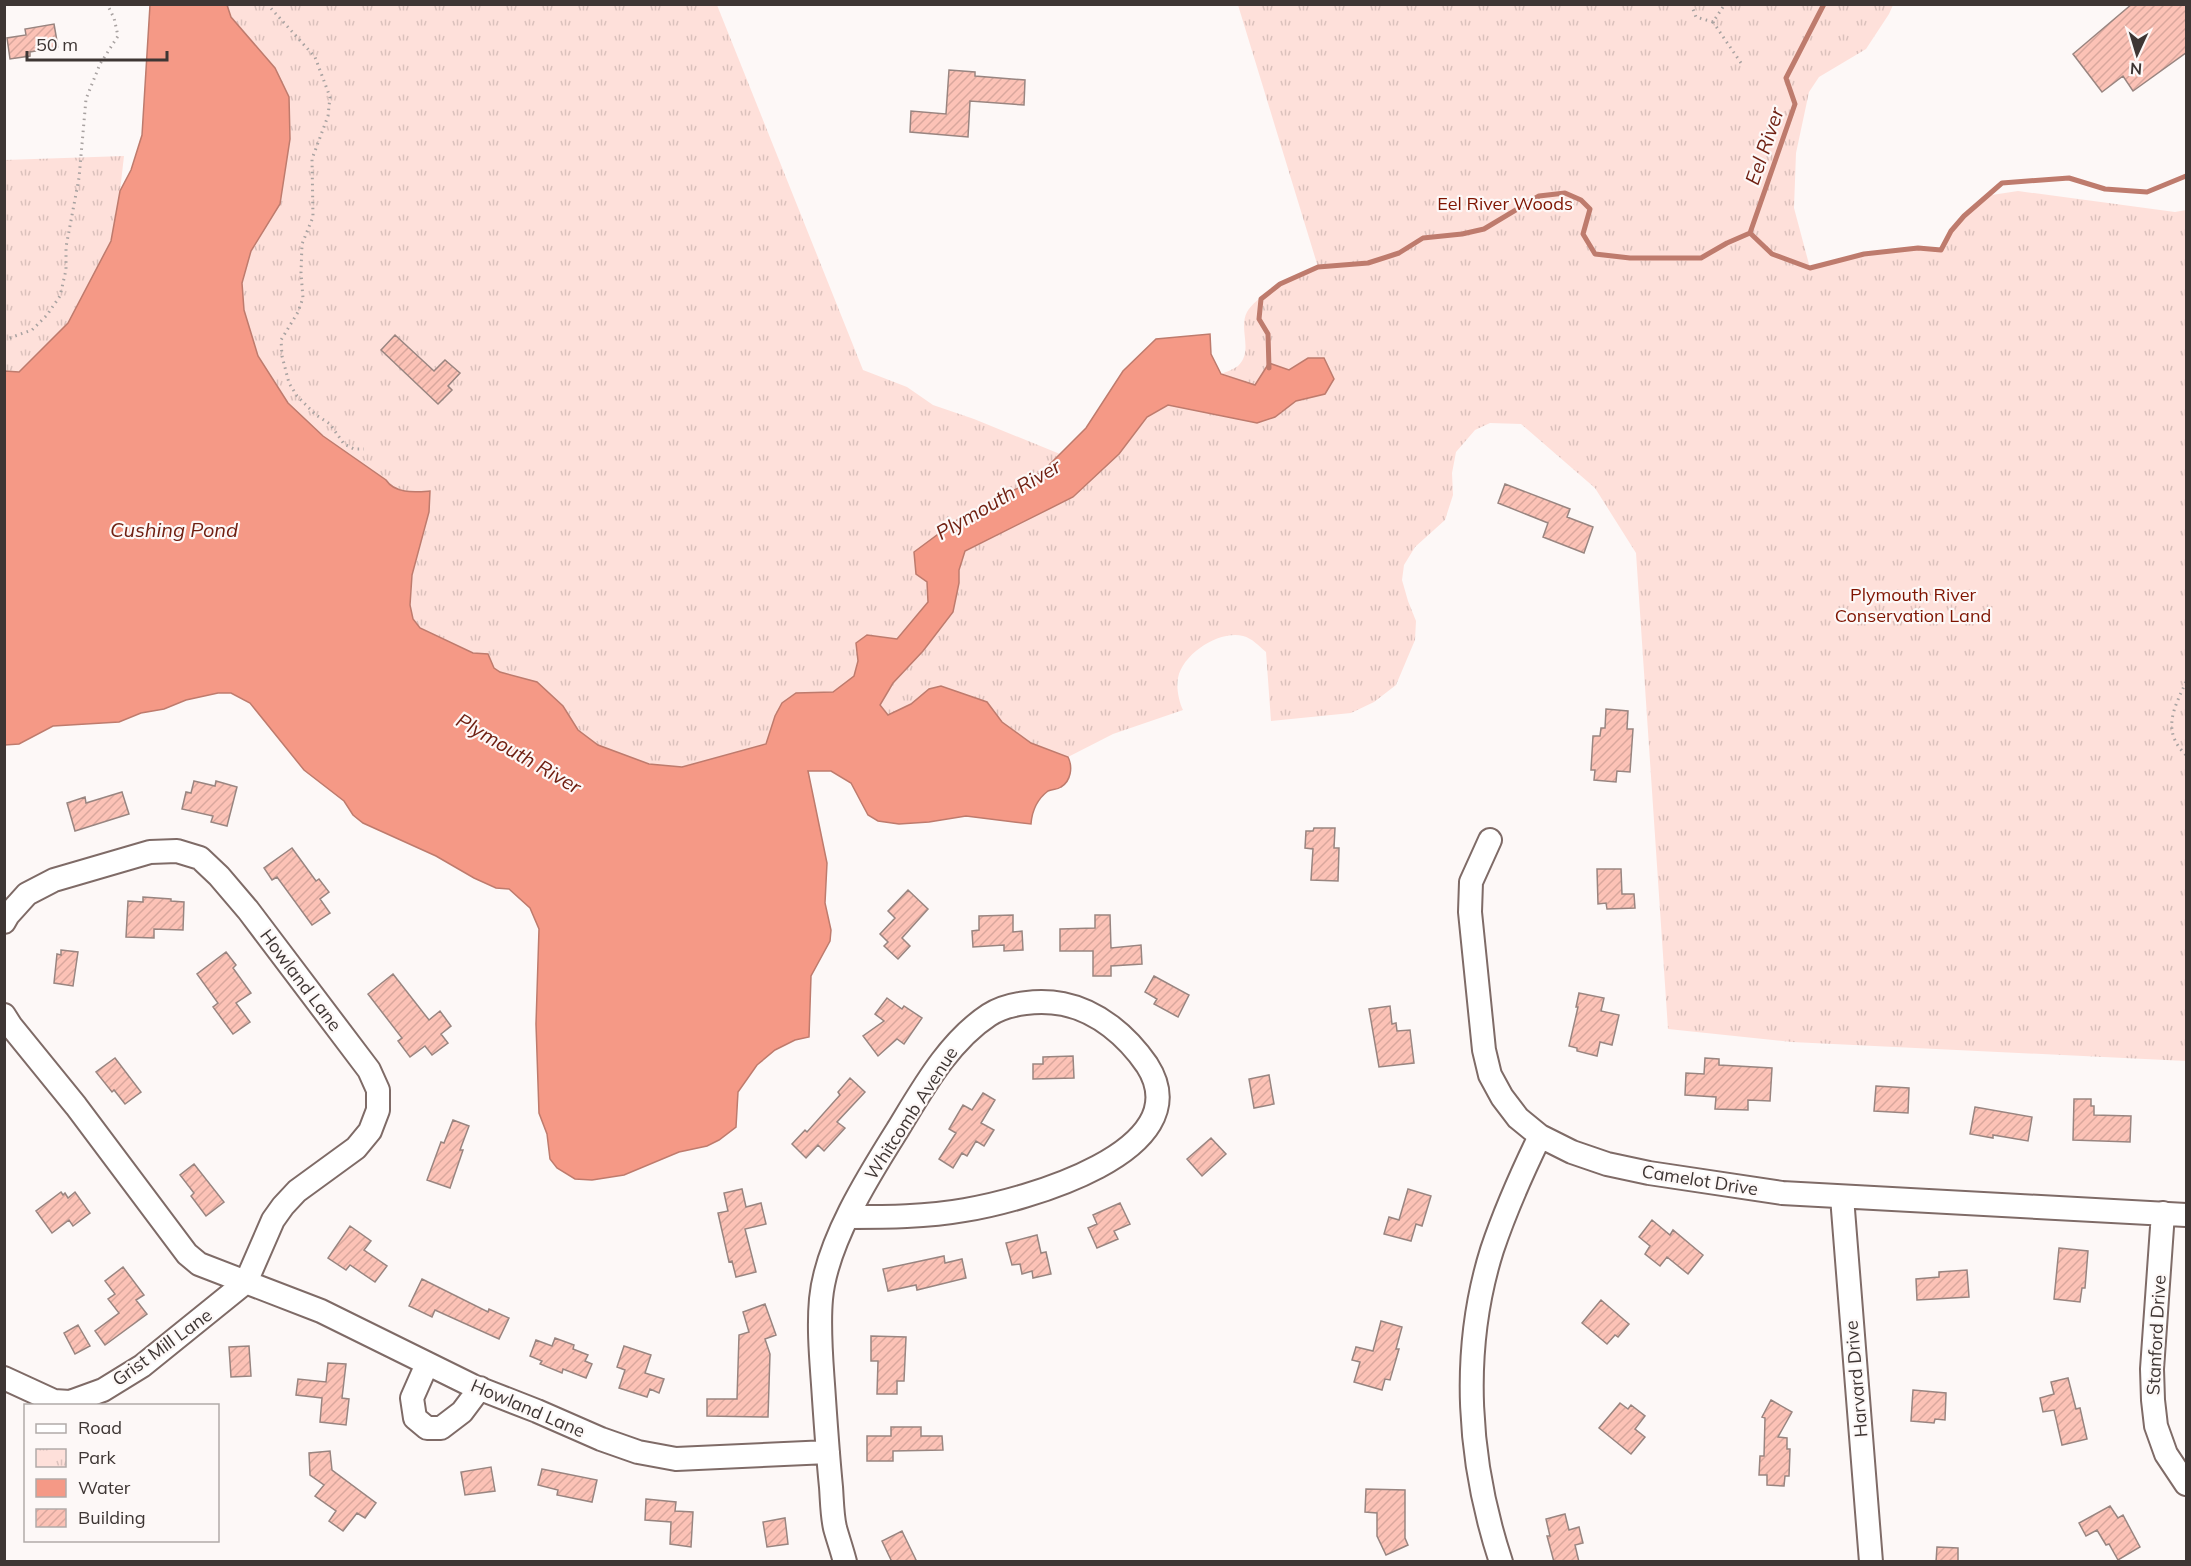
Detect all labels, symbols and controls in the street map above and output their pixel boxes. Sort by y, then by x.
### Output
scale bar [27,24,166,62]
north arrow [2107,24,2167,84]
text: 50 m [36,33,78,56]
text: N [2129,59,2143,79]
water label: Eel River [1739,104,1789,188]
park label: Eel River Woods [1437,192,1573,215]
water label: Plymouth River [931,453,1066,545]
water label: Cushing Pond [110,517,238,542]
park label: Plymouth River Conservation Land [1835,583,1991,627]
water label: Plymouth River [452,707,587,799]
street label: Howland Lane [255,924,347,1036]
street label: Whitcomb Avenue [859,1042,963,1184]
street label: Camelot Drive [1640,1159,1760,1201]
street label: Stanford Drive [2141,1274,2171,1396]
street label: Grist Mill Lane [108,1303,216,1391]
street label: Harvard Drive [1839,1320,1873,1438]
street label: Howland Lane [468,1374,588,1442]
legend [24,1404,219,1542]
text: Road [78,1416,122,1439]
text: Park [78,1446,117,1469]
text: Water [78,1476,131,1499]
text: Building [78,1506,146,1529]

